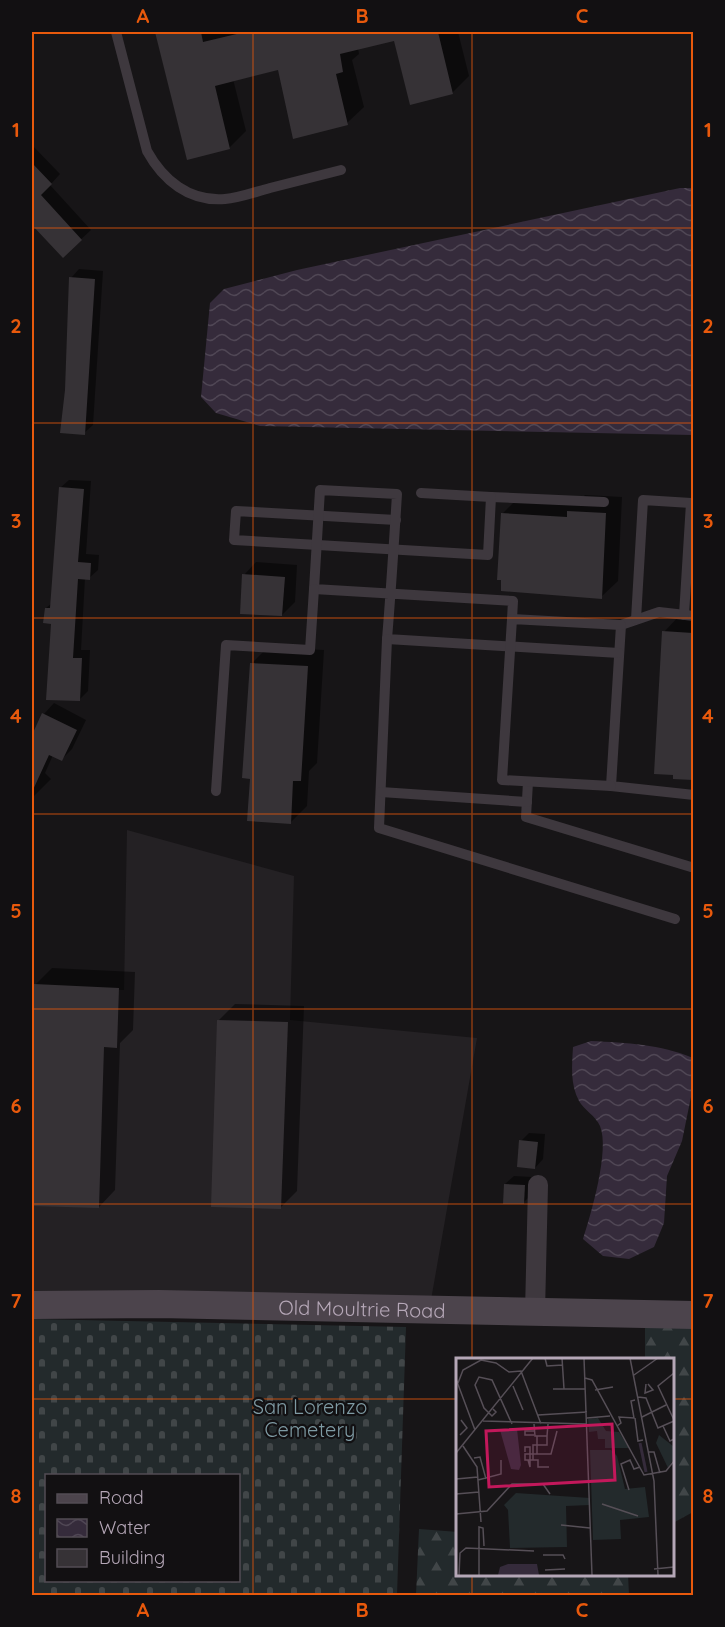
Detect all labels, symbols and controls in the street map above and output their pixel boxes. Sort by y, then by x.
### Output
text: A [137,3,150,28]
text: B [355,3,369,28]
text: C [576,3,589,28]
text: 1 [12,117,20,142]
text: 1 [704,117,712,142]
text: 2 [10,313,22,338]
text: 2 [702,313,714,338]
text: 3 [11,508,21,533]
text: 3 [703,508,713,533]
text: 4 [10,703,22,728]
text: 4 [702,703,714,728]
text: 5 [10,898,22,923]
text: 5 [702,898,714,923]
text: 6 [10,1093,22,1118]
text: 6 [702,1093,714,1118]
text: 7 [11,1288,22,1313]
text: 7 [703,1288,714,1313]
street label: Old Moultrie Road [278,1294,446,1322]
inset map [456,1358,674,1576]
park label: San Lorenzo Cemetery [253,1394,367,1442]
legend [45,1474,240,1582]
text: 8 [11,1483,22,1508]
text: 8 [703,1483,714,1508]
text: Road [99,1486,144,1509]
text: Water [99,1516,150,1539]
text: Building [99,1546,165,1569]
text: A [137,1597,150,1622]
text: B [355,1597,369,1622]
text: C [576,1597,589,1622]

